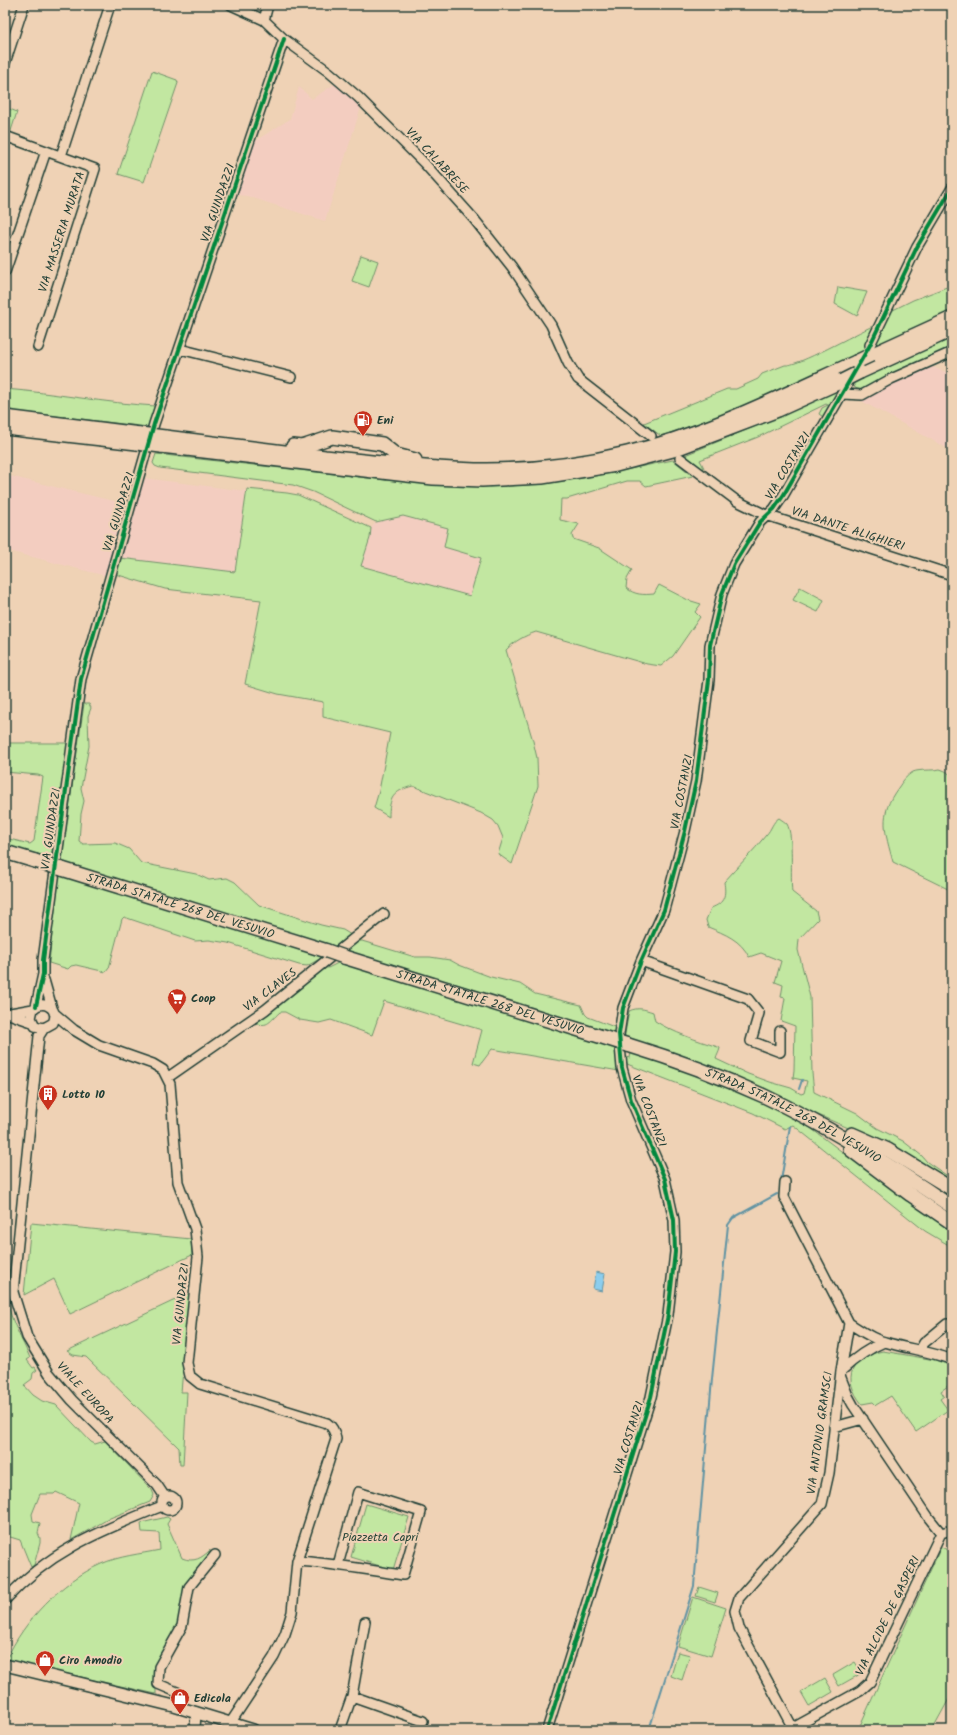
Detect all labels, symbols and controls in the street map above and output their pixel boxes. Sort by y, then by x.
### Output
street label: VIA CALABRESE [401,123,474,200]
street label: VIA GUINDAZZI [196,161,240,245]
street label: VIA MASSERIA MURATA [33,169,91,295]
fuel station icon: Eni [352,409,374,437]
place label: Eni [377,411,394,430]
street label: VIA COSTANZI [760,428,816,504]
street label: VIA GUINDAZZI [98,470,140,554]
street label: VIA DANTE ALIGHIERI [789,502,907,556]
street label: VIA COSTANZI [665,753,699,831]
street label: VIA GUINDAZZI [36,787,66,871]
street label: STRADA STATALE 268 DEL VESUVIO [84,868,277,944]
street label: VIA CLAVES [239,963,301,1017]
street label: STRADA STATALE 268 DEL VESUVIO [394,964,587,1040]
supermarket icon: Coop [166,987,188,1015]
place label: Coop [191,989,216,1008]
street label: STRADA STATALE 268 DEL VESUVIO [702,1063,886,1168]
street label: VIA COSTANZI [626,1072,672,1150]
building icon: Lotto 10 [37,1083,59,1111]
place label: Lotto 10 [62,1085,106,1104]
street label: VIA GUINDAZZI [167,1262,195,1346]
street label: VIALE EUROPA [52,1358,118,1428]
street label: VIA ANTONIO GRAMSCI [802,1370,838,1496]
street label: VIA COSTANZI [609,1399,649,1477]
park label: Piazzetta Capri [342,1528,419,1547]
street label: VIA ALCIDE DE GASPERI [851,1553,925,1679]
shop icon: Ciro Amodio [34,1649,56,1677]
place label: Ciro Amodio [59,1651,122,1670]
shop icon: Edicola [169,1687,191,1715]
place label: Edicola [194,1689,231,1708]

